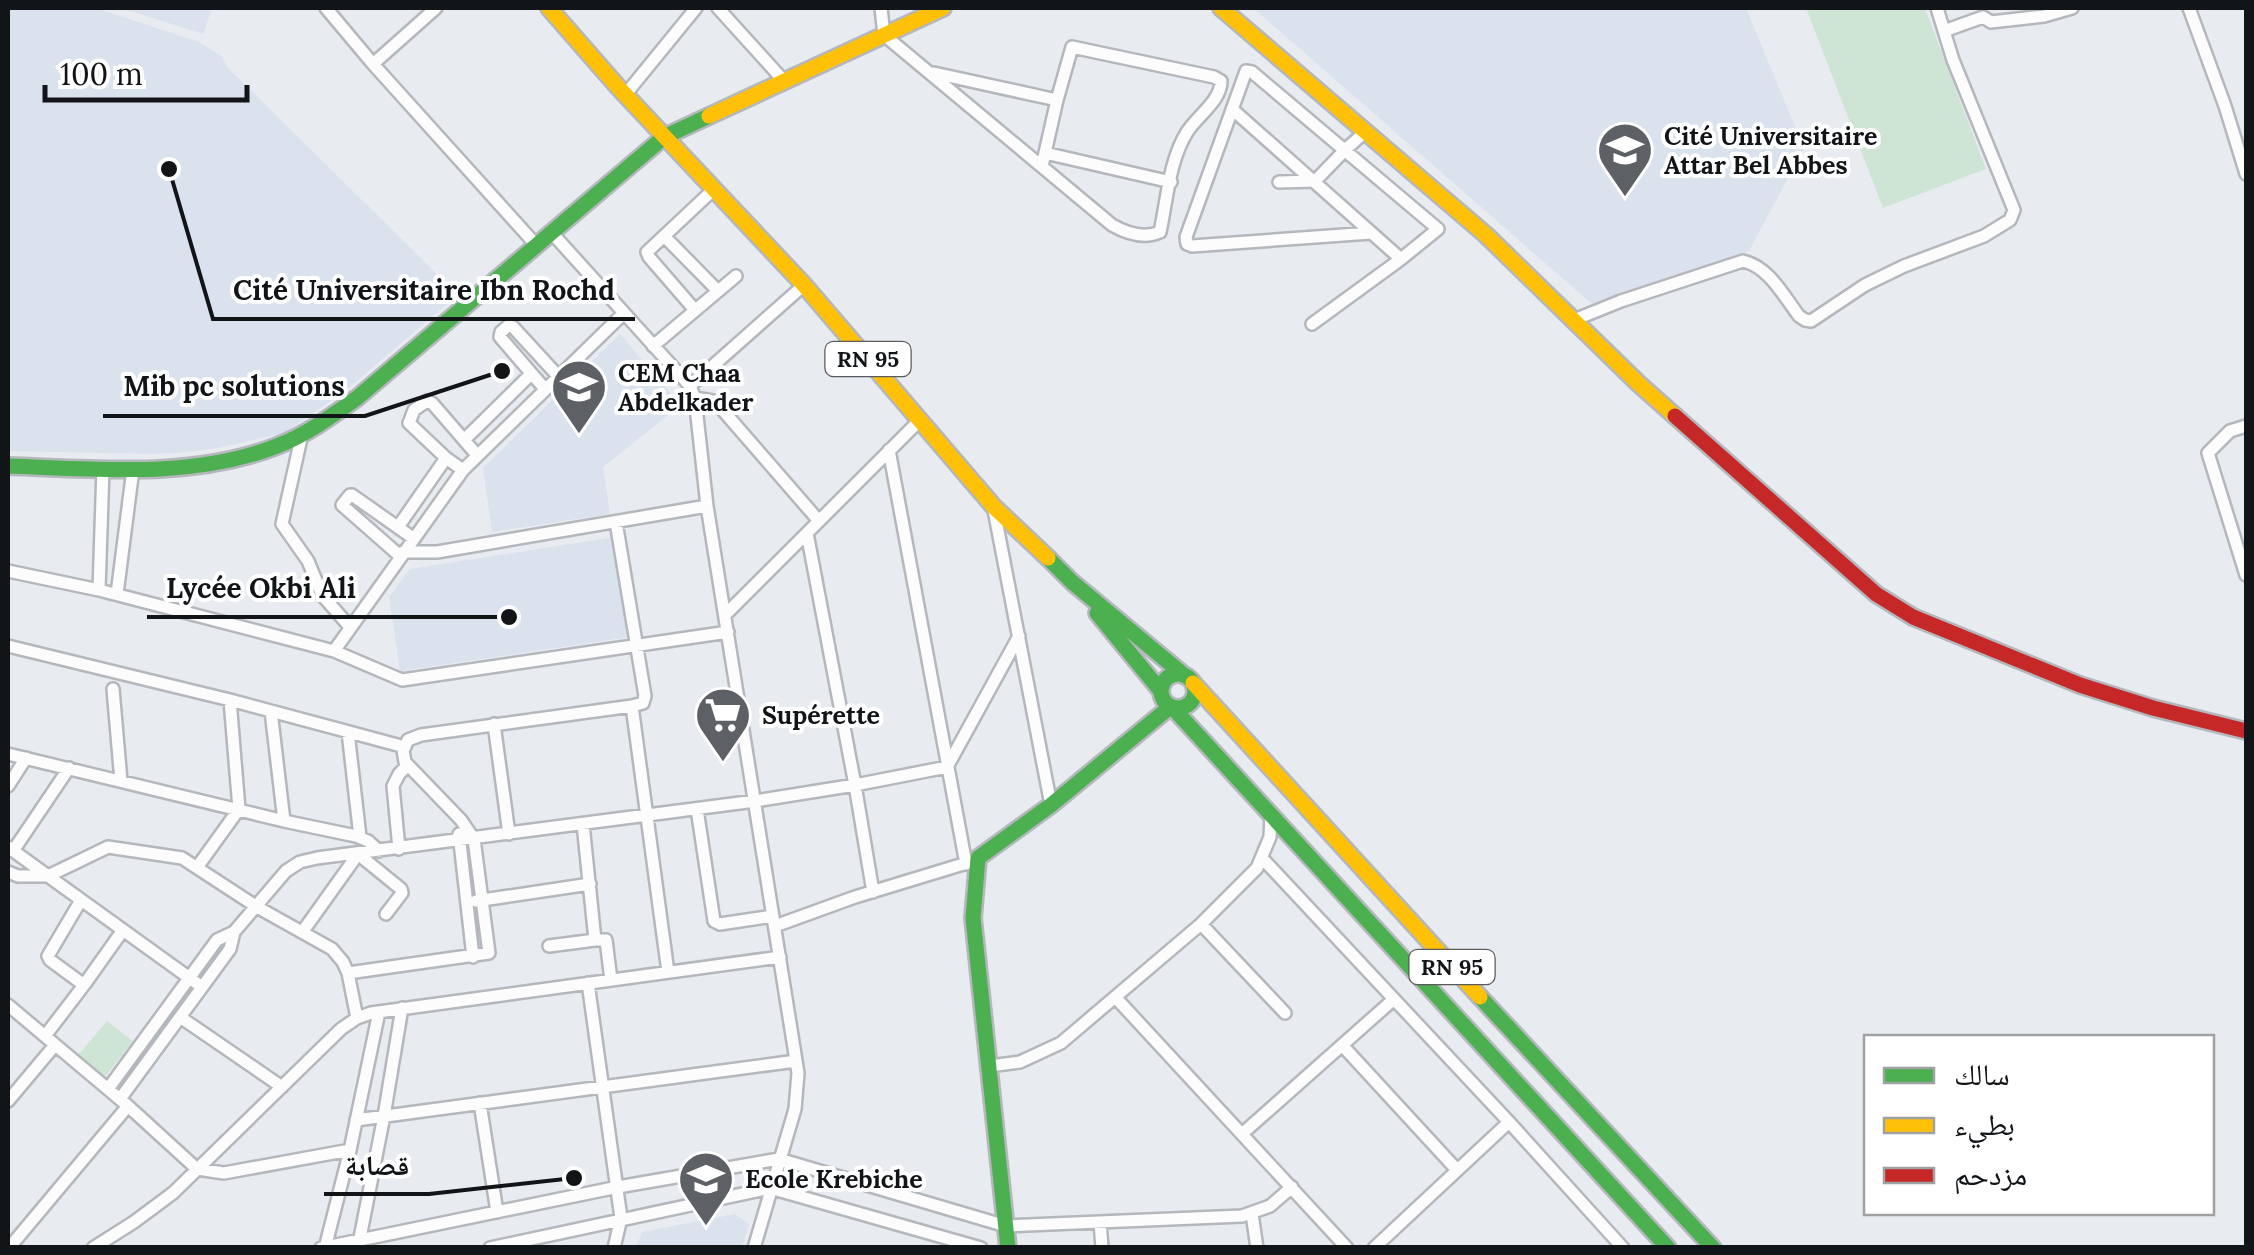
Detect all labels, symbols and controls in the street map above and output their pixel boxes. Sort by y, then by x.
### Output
scale bar [45,40,248,102]
text: 100 m [60,55,143,93]
school or university icon: Cité Universitaire Attar Bel Abbes [1595,120,1655,199]
place label: Cité Universitaire Attar Bel Abbes [1664,120,1877,181]
callout: Cité Universitaire Ibn Rochd [213,261,635,319]
text: Cité Universitaire Ibn Rochd [233,272,615,308]
road number: RN 95 [826,342,910,376]
school or university icon: CEM Chaa Abdelkader [549,357,609,436]
place label: CEM Chaa Abdelkader [618,357,753,418]
callout: Mib pc solutions [103,358,365,416]
text: Mib pc solutions [123,368,345,404]
callout: Lycée Okbi Ali [147,559,376,617]
text: Lycée Okbi Ali [166,570,356,606]
supermarket icon: Supérette [693,685,753,764]
place label: Supérette [762,699,880,731]
road number: RN 95 [1410,950,1494,984]
legend [1864,1035,2214,1215]
text: سالك [1954,1055,2010,1093]
text: بطيء [1954,1105,2015,1149]
callout: قصابة [324,1136,429,1194]
text: قصابة [345,1147,409,1183]
school or university icon: Ecole Krebiche [676,1149,736,1228]
text: مزدحم [1954,1155,2027,1195]
place label: Ecole Krebiche [745,1163,923,1195]

